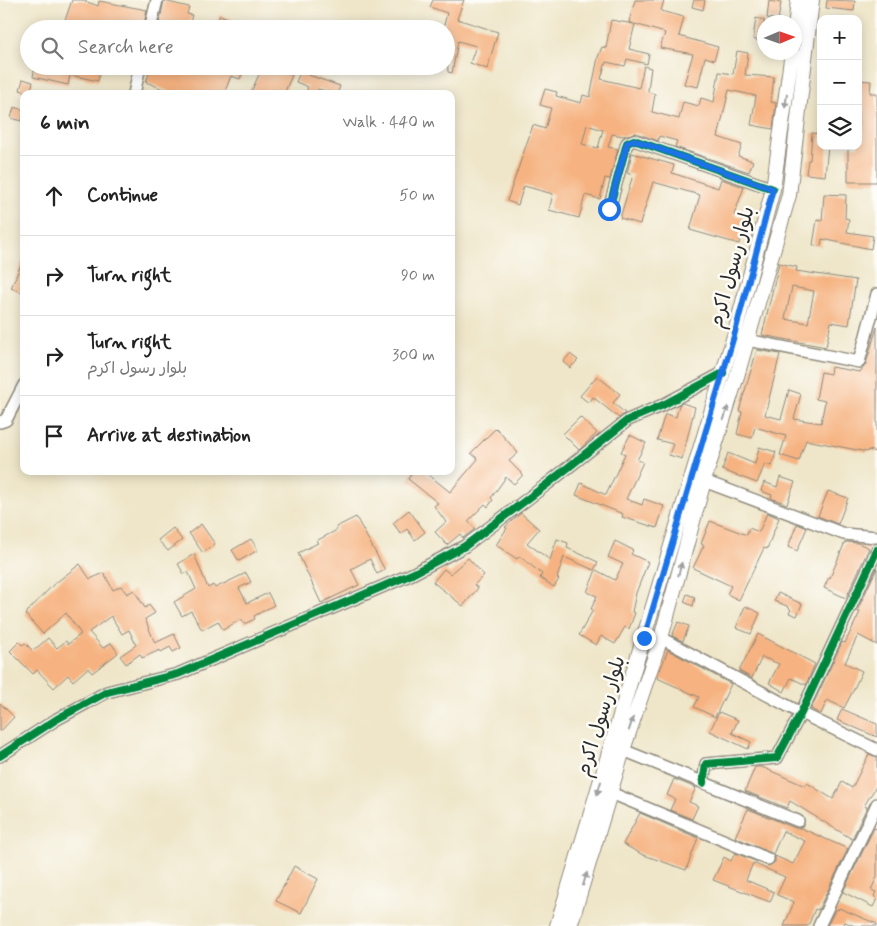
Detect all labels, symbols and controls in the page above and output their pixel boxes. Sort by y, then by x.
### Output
north arrow [757,15,802,60]
map controls [817,15,862,150]
button: + [817,15,862,60]
search box [20,20,455,75]
icon: search [38,34,66,62]
text: Search here [78,35,174,60]
button: − [817,60,862,105]
one-way arrow [781,93,789,109]
button: layers [817,105,862,150]
text: 6 min [40,109,90,137]
text: Walk · 440 m [342,112,435,133]
icon: ahead [40,182,68,210]
text: Continue [87,183,158,208]
text: 50 m [399,185,435,206]
route start [598,198,621,221]
street label: بلوار رسول اکرم [703,203,763,332]
icon: right [40,262,68,290]
text: Turn right [87,263,171,288]
text: 90 m [401,265,435,286]
text: Turn right [87,330,171,355]
icon: right [40,342,68,370]
text: 300 m [392,345,435,366]
text: بلوار رسول اکرم [87,358,187,379]
one-way arrow [722,405,730,420]
icon: arrive [40,422,68,450]
text: Arrive at destination [87,423,251,448]
one-way arrow [676,561,684,576]
route end [633,627,656,650]
street label: بلوار رسول اکرم [570,653,634,780]
one-way arrow [628,716,636,731]
one-way arrow [595,781,603,796]
one-way arrow [581,872,589,887]

